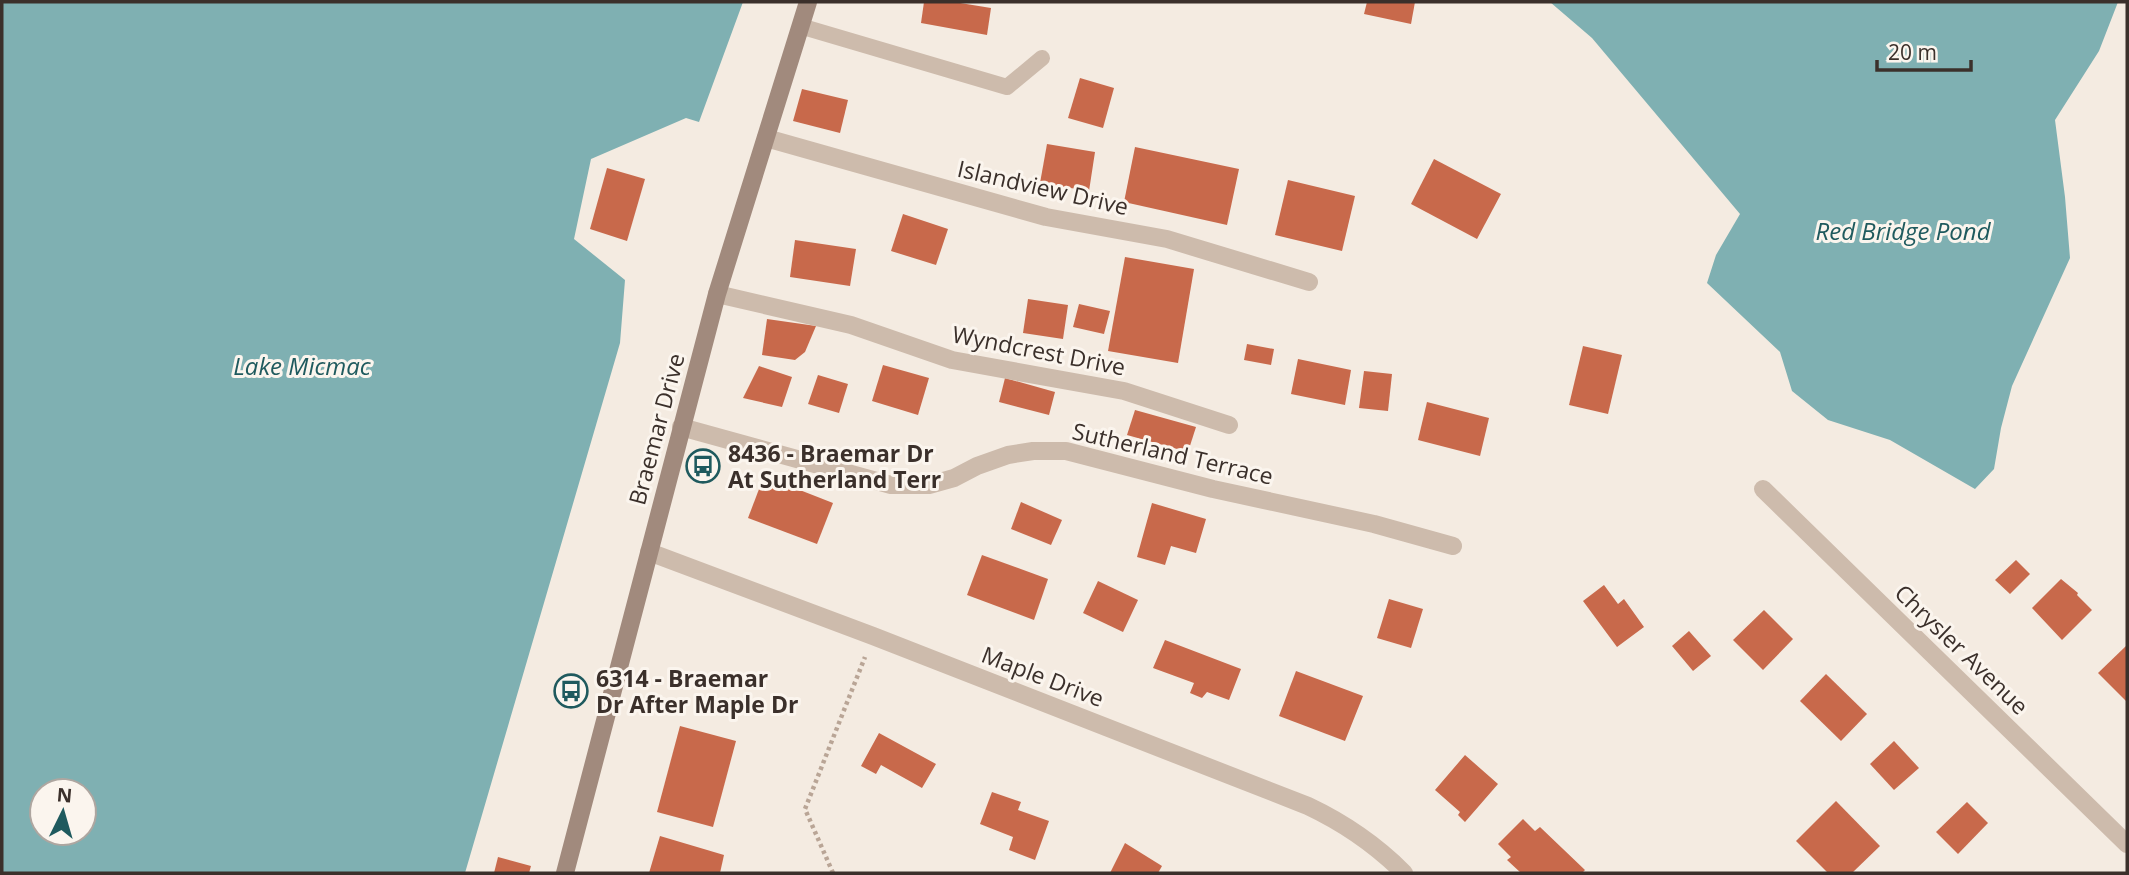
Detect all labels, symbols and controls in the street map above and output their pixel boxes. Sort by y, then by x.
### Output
scale bar [1877,28,1972,72]
text: 20 m [1888,38,1937,66]
street label: Islandview Drive [954,152,1132,222]
water label: Red Bridge Pond [1815,214,1992,247]
street label: Wyndcrest Drive [950,318,1128,382]
water label: Lake Micmac [233,349,372,382]
street label: Braemar Drive [620,350,692,508]
street label: Sutherland Terrace [1069,414,1277,492]
place label: 8436 - Braemar Dr At Sutherland Terr [728,437,941,495]
bus stop icon: 8436 - Braemar Dr At Sutherland Terr [684,447,722,485]
street label: Chrysler Avenue [1888,577,2036,721]
street label: Maple Drive [977,638,1109,714]
place label: 6314 - Braemar Dr After Maple Dr [596,662,798,720]
bus stop icon: 6314 - Braemar Dr After Maple Dr [552,672,590,710]
north arrow [28,777,98,847]
text: N [56,781,73,809]

